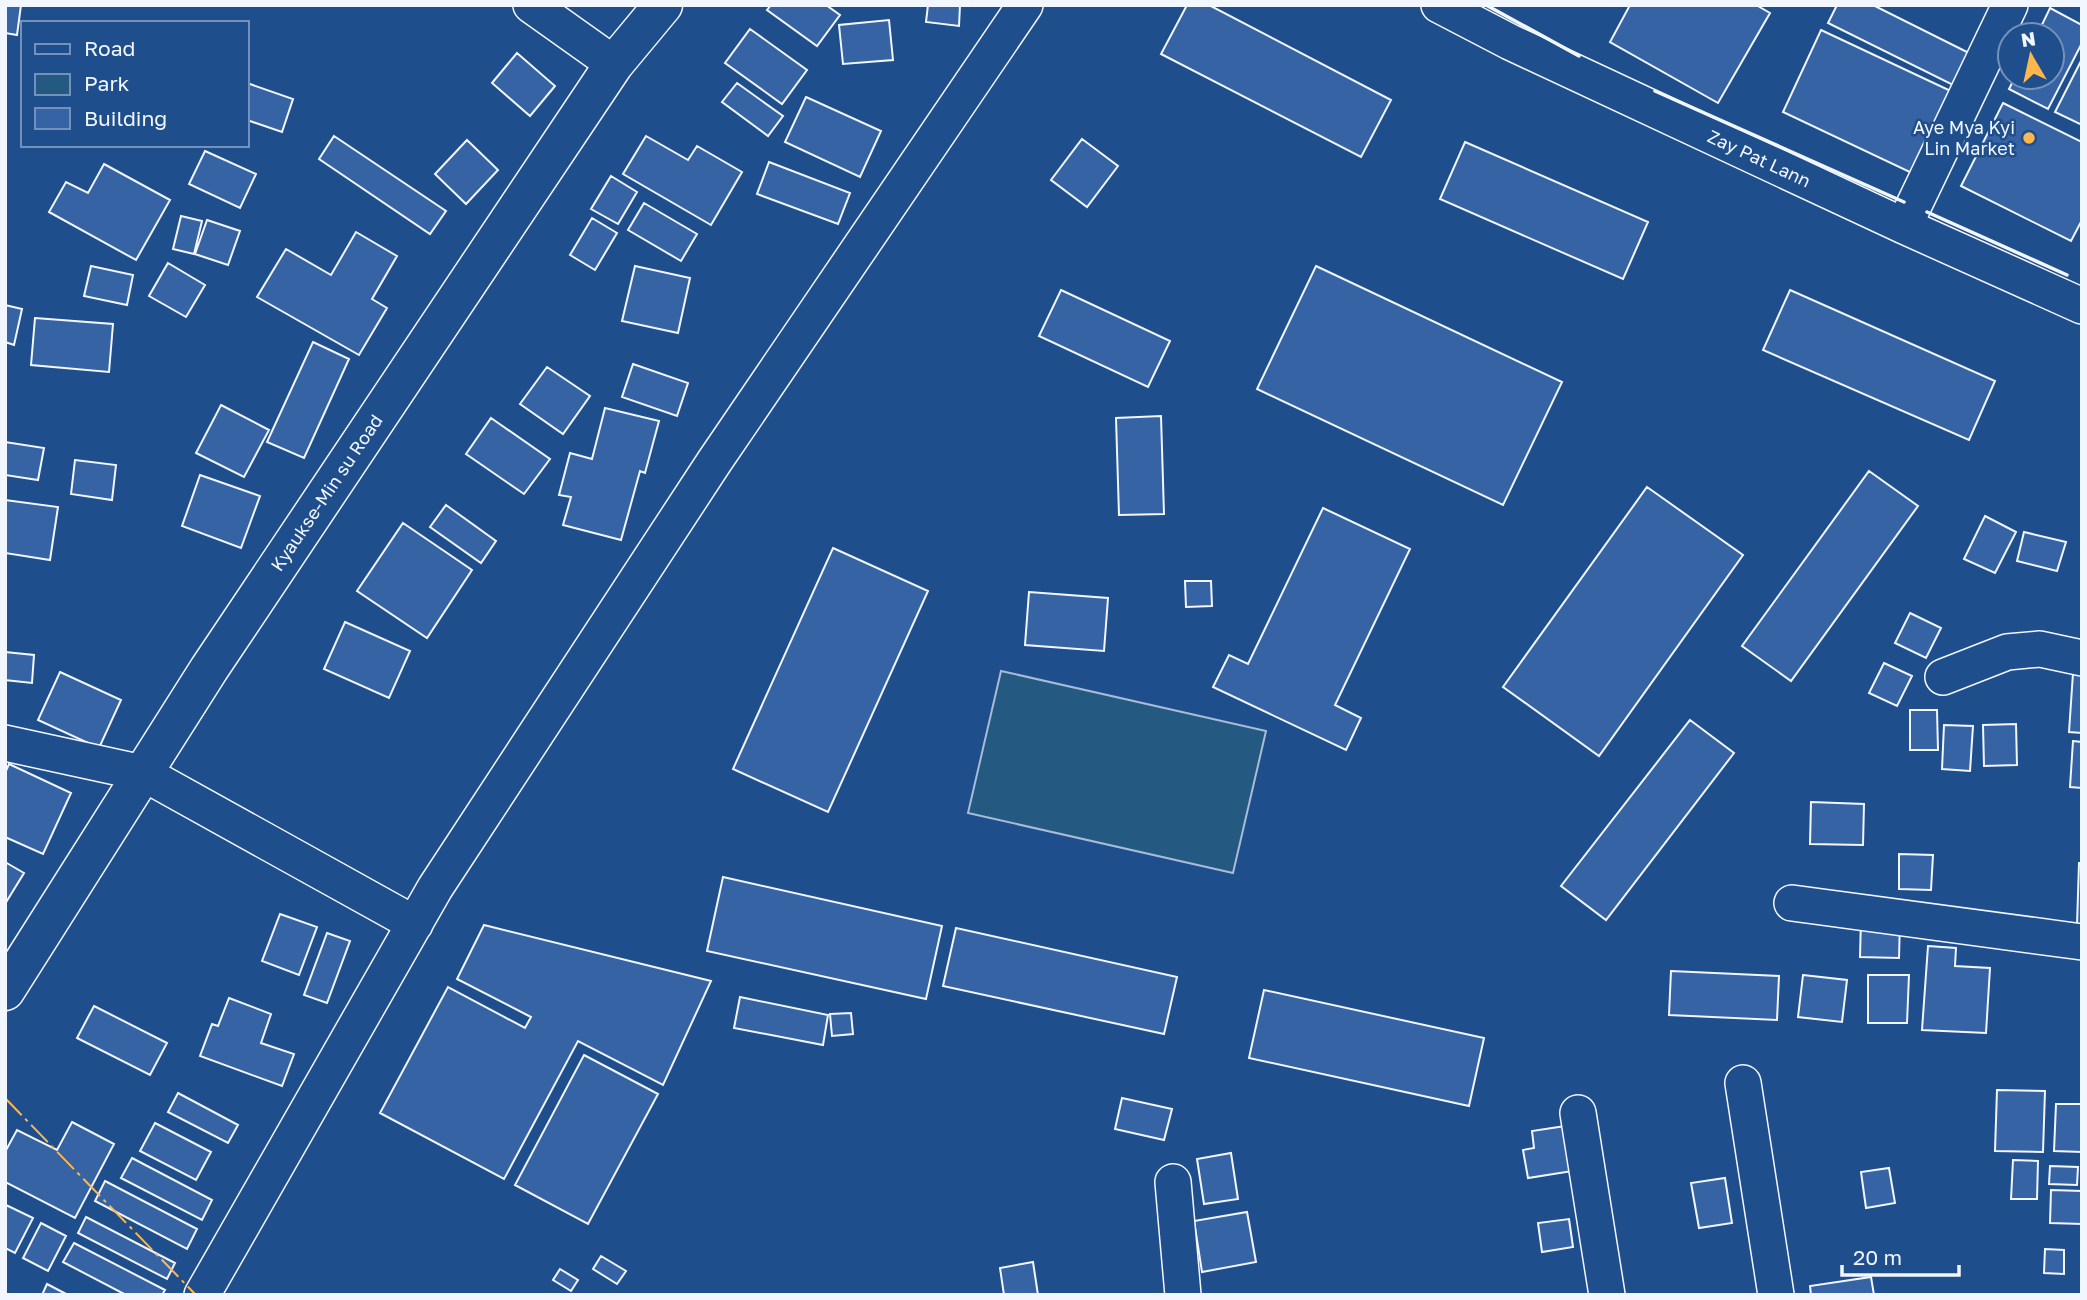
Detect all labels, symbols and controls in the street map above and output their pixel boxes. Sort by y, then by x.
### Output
legend [21,21,248,147]
north arrow [1996,21,2066,91]
text: N [2019,26,2037,51]
text: Road [84,35,135,61]
text: Park [84,70,130,96]
text: Building [84,105,167,131]
place label: Aye Mya Kyi Lin Market [1913,116,2015,159]
street label: Zay Pat Lann [1704,125,1814,192]
marker: Aye Mya Kyi Lin Market [2021,130,2037,146]
street label: Kyaukse-Min su Road [266,410,387,575]
scale bar [1842,1234,1959,1278]
text: 20 m [1853,1244,1902,1270]

